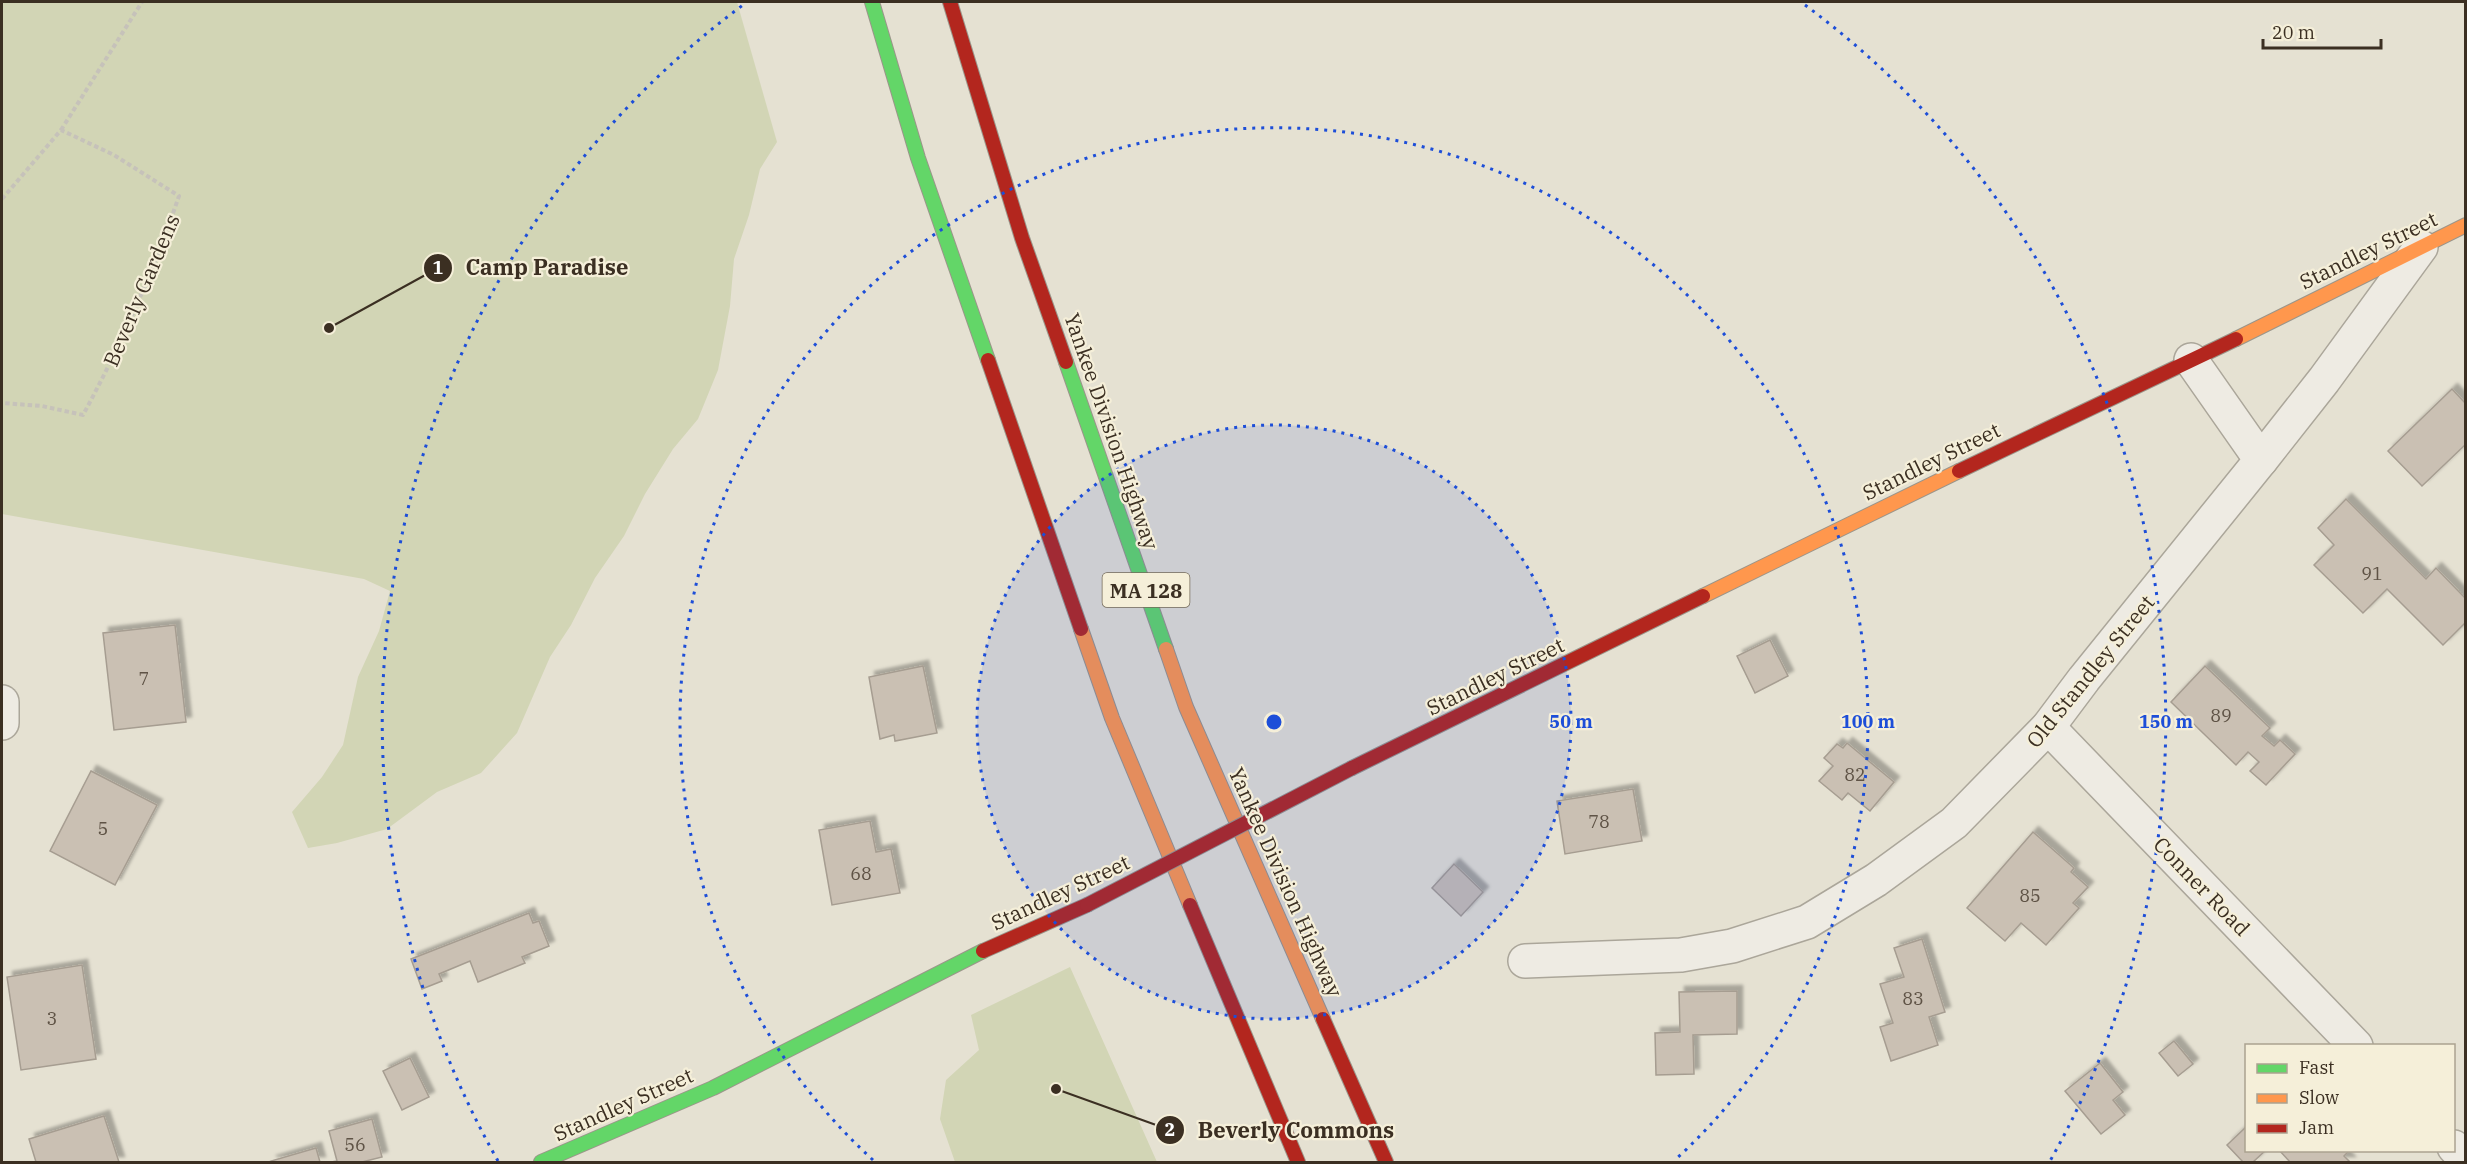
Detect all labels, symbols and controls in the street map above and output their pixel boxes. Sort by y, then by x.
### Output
scale bar [2263,12,2382,50]
text: 20 m [2272,21,2315,44]
street label: Standley Street [2294,205,2442,295]
street label: Beverly Gardens [96,209,186,371]
callout: Camp Paradise [423,248,640,288]
text: Camp Paradise [466,252,628,281]
text: 1 [433,256,444,279]
street label: Yankee Division Highway [1058,309,1166,554]
street label: Standley Street [1857,416,2005,506]
house number: 91 [2361,562,2383,585]
road number: MA 128 [1102,573,1190,607]
street label: Old Standley Street [2020,589,2160,753]
street label: Standley Street [1421,631,1569,721]
house number: 7 [139,667,149,690]
house number: 89 [2210,704,2232,727]
text: 50 m [1549,710,1593,733]
text: 100 m [1841,710,1896,733]
text: 150 m [2139,710,2194,733]
centre of rings [1264,712,1284,732]
street label: Yankee Division Highway [1223,763,1350,1002]
house number: 82 [1844,763,1866,786]
house number: 78 [1588,810,1610,833]
house number: 5 [98,817,108,840]
street label: Conner Road [2148,830,2257,942]
street label: Standley Street [986,848,1134,936]
house number: 68 [850,862,872,885]
house number: 85 [2019,884,2041,907]
house number: 83 [1902,987,1924,1010]
house number: 3 [47,1007,57,1030]
legend [2245,1044,2455,1152]
text: Fast [2299,1056,2334,1079]
street label: Standley Street [549,1061,697,1147]
text: Slow [2299,1086,2339,1109]
callout: Beverly Commons [1155,1110,1406,1150]
text: Beverly Commons [1198,1115,1394,1144]
text: Jam [2299,1116,2334,1139]
text: 2 [1165,1118,1175,1141]
house number: 56 [344,1133,366,1156]

